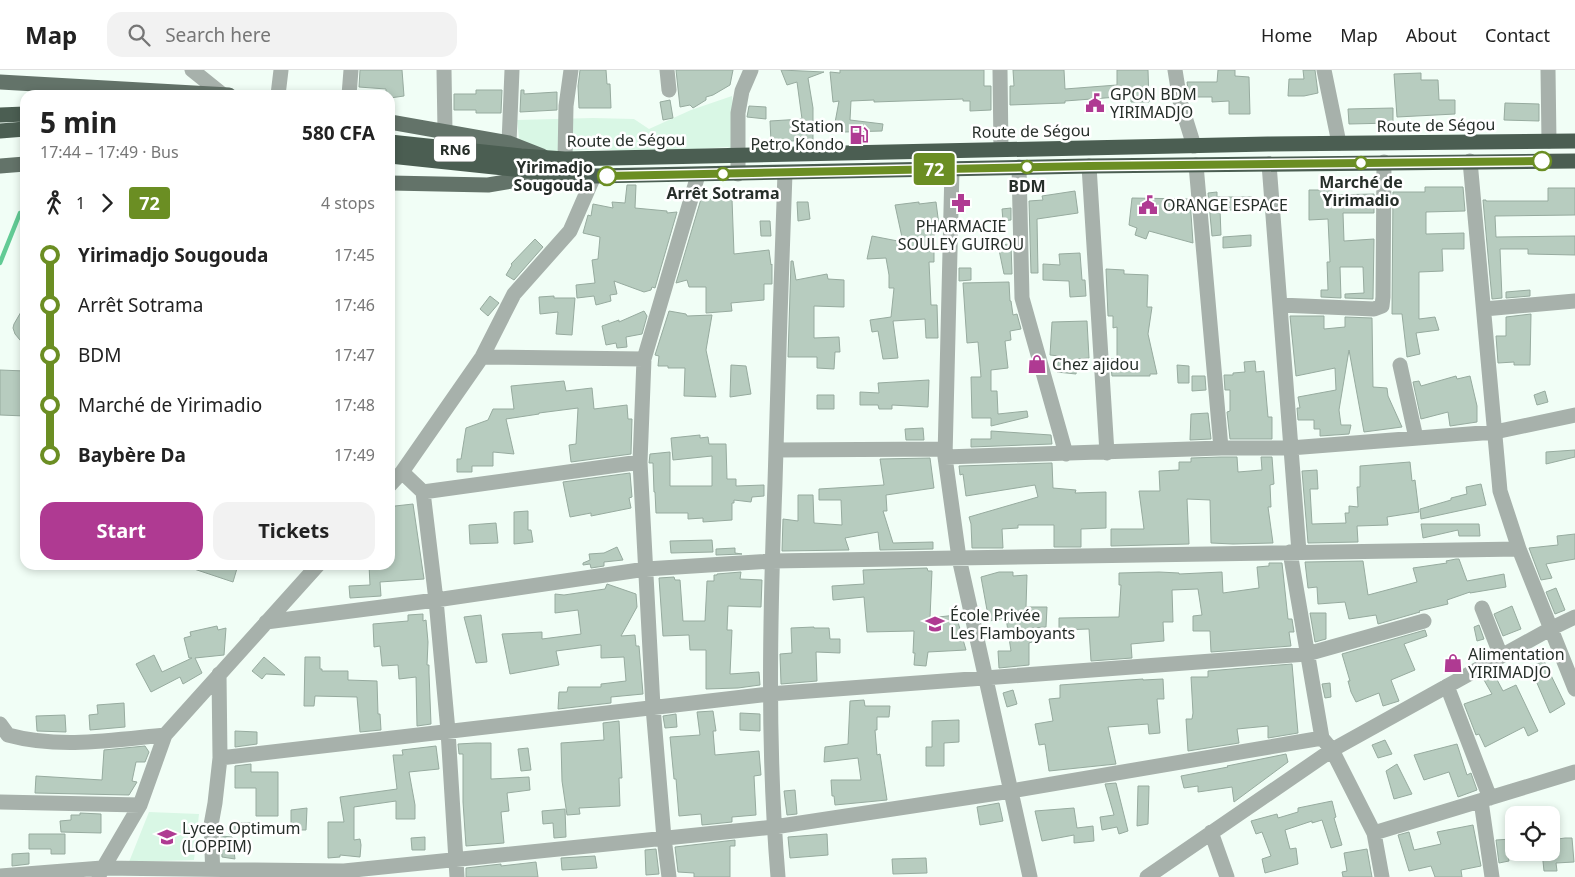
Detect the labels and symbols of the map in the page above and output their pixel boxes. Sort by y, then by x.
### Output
place label: GPON BDM YIRIMADJO [1110,83,1197,123]
public building icon: GPON BDM YIRIMADJO [1084,92,1106,114]
street label: Route de Ségou [1376,113,1496,137]
place label: Station Petro Kondo [750,115,844,155]
street label: Route de Ségou [971,119,1091,143]
fuel station icon: Station Petro Kondo [848,124,870,146]
street label: Route de Ségou [566,128,686,152]
road number: RN6 [434,136,476,162]
unlabelled marker [1532,151,1552,171]
line badge: 72 [912,153,956,185]
place label: Yirimadjo Sougouda [514,156,593,196]
marker: Marché de Yirimadio [1354,156,1368,170]
marker: BDM [1020,160,1034,174]
marker: Yirimadjo Sougouda [597,166,617,186]
marker: Arrêt Sotrama [716,167,730,181]
place label: Marché de Yirimadio [1319,171,1403,211]
place label: BDM [1008,175,1046,197]
place label: Arrêt Sotrama [666,182,780,204]
pharmacy icon: PHARMACIE SOULEY GUIROU [950,192,972,214]
public building icon: ORANGE ESPACE [1137,194,1159,216]
place label: ORANGE ESPACE [1163,194,1288,216]
place label: PHARMACIE SOULEY GUIROU [898,215,1024,255]
shop icon: Chez ajidou [1026,353,1048,375]
place label: Chez ajidou [1052,353,1139,375]
place label: École Privée Les Flamboyants [950,604,1075,644]
school or university icon: École Privée Les Flamboyants [924,613,946,635]
place label: Alimentation YIRIMADJO [1468,643,1565,683]
shop icon: Alimentation YIRIMADJO [1442,652,1464,674]
place label: Lycee Optimum (LOPPIM) [182,817,300,857]
school or university icon: Lycee Optimum (LOPPIM) [156,826,178,848]

